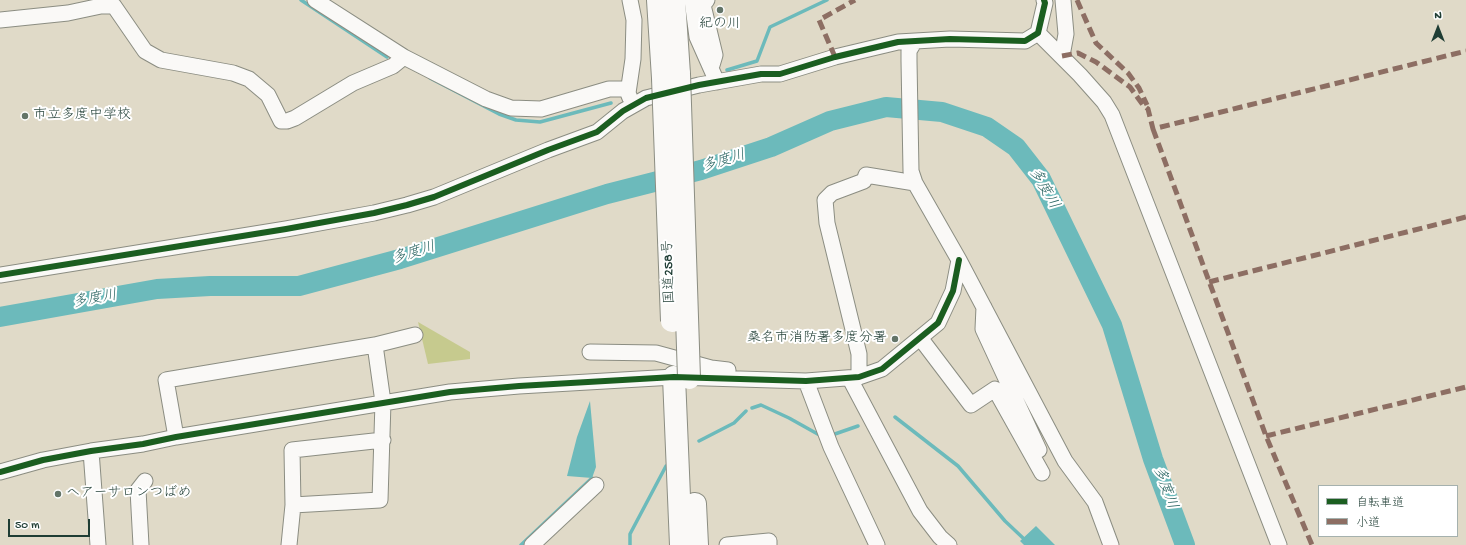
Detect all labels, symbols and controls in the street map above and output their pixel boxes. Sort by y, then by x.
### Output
marker: 紀の川 [715,5,725,15]
north arrow [1418,8,1458,48]
text: N [1434,10,1442,22]
place label: 紀の川 [699,17,741,33]
place label: 市立多度中学校 [33,108,131,124]
marker: 市立多度中学校 [20,111,30,121]
water label: 多度川 [700,147,748,177]
water label: 多度川 [1024,165,1062,213]
water label: 多度川 [390,239,438,269]
street label: 国道258号 [660,240,680,304]
water label: 多度川 [71,287,119,313]
place label: 桑名市消防署多度分署 [747,331,887,347]
marker: 桑名市消防署多度分署 [890,334,900,344]
water label: 多度川 [1148,464,1180,512]
legend [1318,485,1458,537]
place label: ヘアーサロンつばめ [66,486,191,502]
marker: ヘアーサロンつばめ [53,489,63,499]
text: 自転車道 [1356,497,1404,511]
scale bar [10,511,92,537]
text: 小道 [1356,517,1380,531]
text: 50 m [15,519,40,533]

